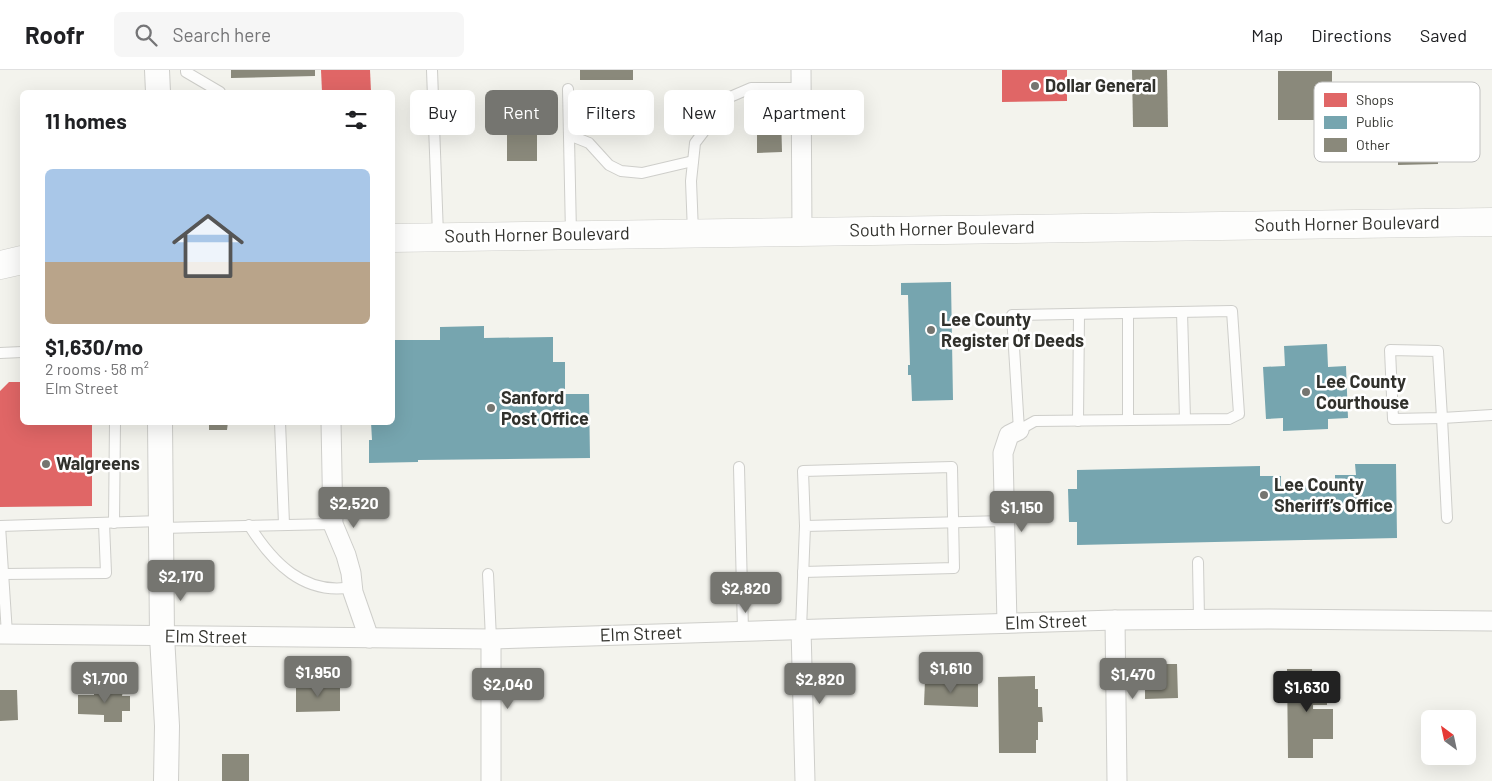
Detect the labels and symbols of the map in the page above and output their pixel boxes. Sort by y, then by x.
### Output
place label: Dollar General [1045,74,1156,96]
marker: Dollar General [1029,80,1041,92]
legend [1314,82,1480,162]
text: Shops [1356,91,1394,108]
text: Public [1356,113,1394,130]
text: Other [1356,136,1390,153]
street label: South Horner Boulevard [1254,210,1440,236]
street label: South Horner Boulevard [849,215,1035,241]
street label: South Horner Boulevard [444,221,630,247]
place label: Lee County Register Of Deeds [941,308,1084,351]
marker: Lee County Register Of Deeds [925,324,937,336]
place label: Lee County Courthouse [1316,370,1409,413]
place label: Sanford Post Office [501,386,589,429]
marker: Lee County Courthouse [1300,386,1312,398]
marker: Sanford Post Office [485,402,497,414]
place label: Walgreens [56,452,140,474]
marker: Walgreens [40,458,52,470]
place label: Lee County Sheriff’s Office [1274,473,1393,516]
pin: $2,520 [313,486,395,529]
marker: Lee County Sheriff’s Office [1258,489,1270,501]
pin: $1,150 [981,490,1063,533]
pin: $2,170 [140,560,222,602]
pin: $2,820 [705,572,787,614]
street label: Elm Street [1004,609,1088,633]
street label: Elm Street [599,621,683,645]
street label: Elm Street [165,624,248,648]
pin: $1,610 [910,652,992,694]
pin: $1,950 [277,656,359,698]
pin: $1,470 [1092,658,1174,700]
pin: $1,700 [64,662,146,704]
pin: $2,820 [779,662,861,705]
pin: $2,040 [467,668,549,710]
pin: $1,630 [1266,670,1348,713]
north arrow [1421,710,1476,765]

